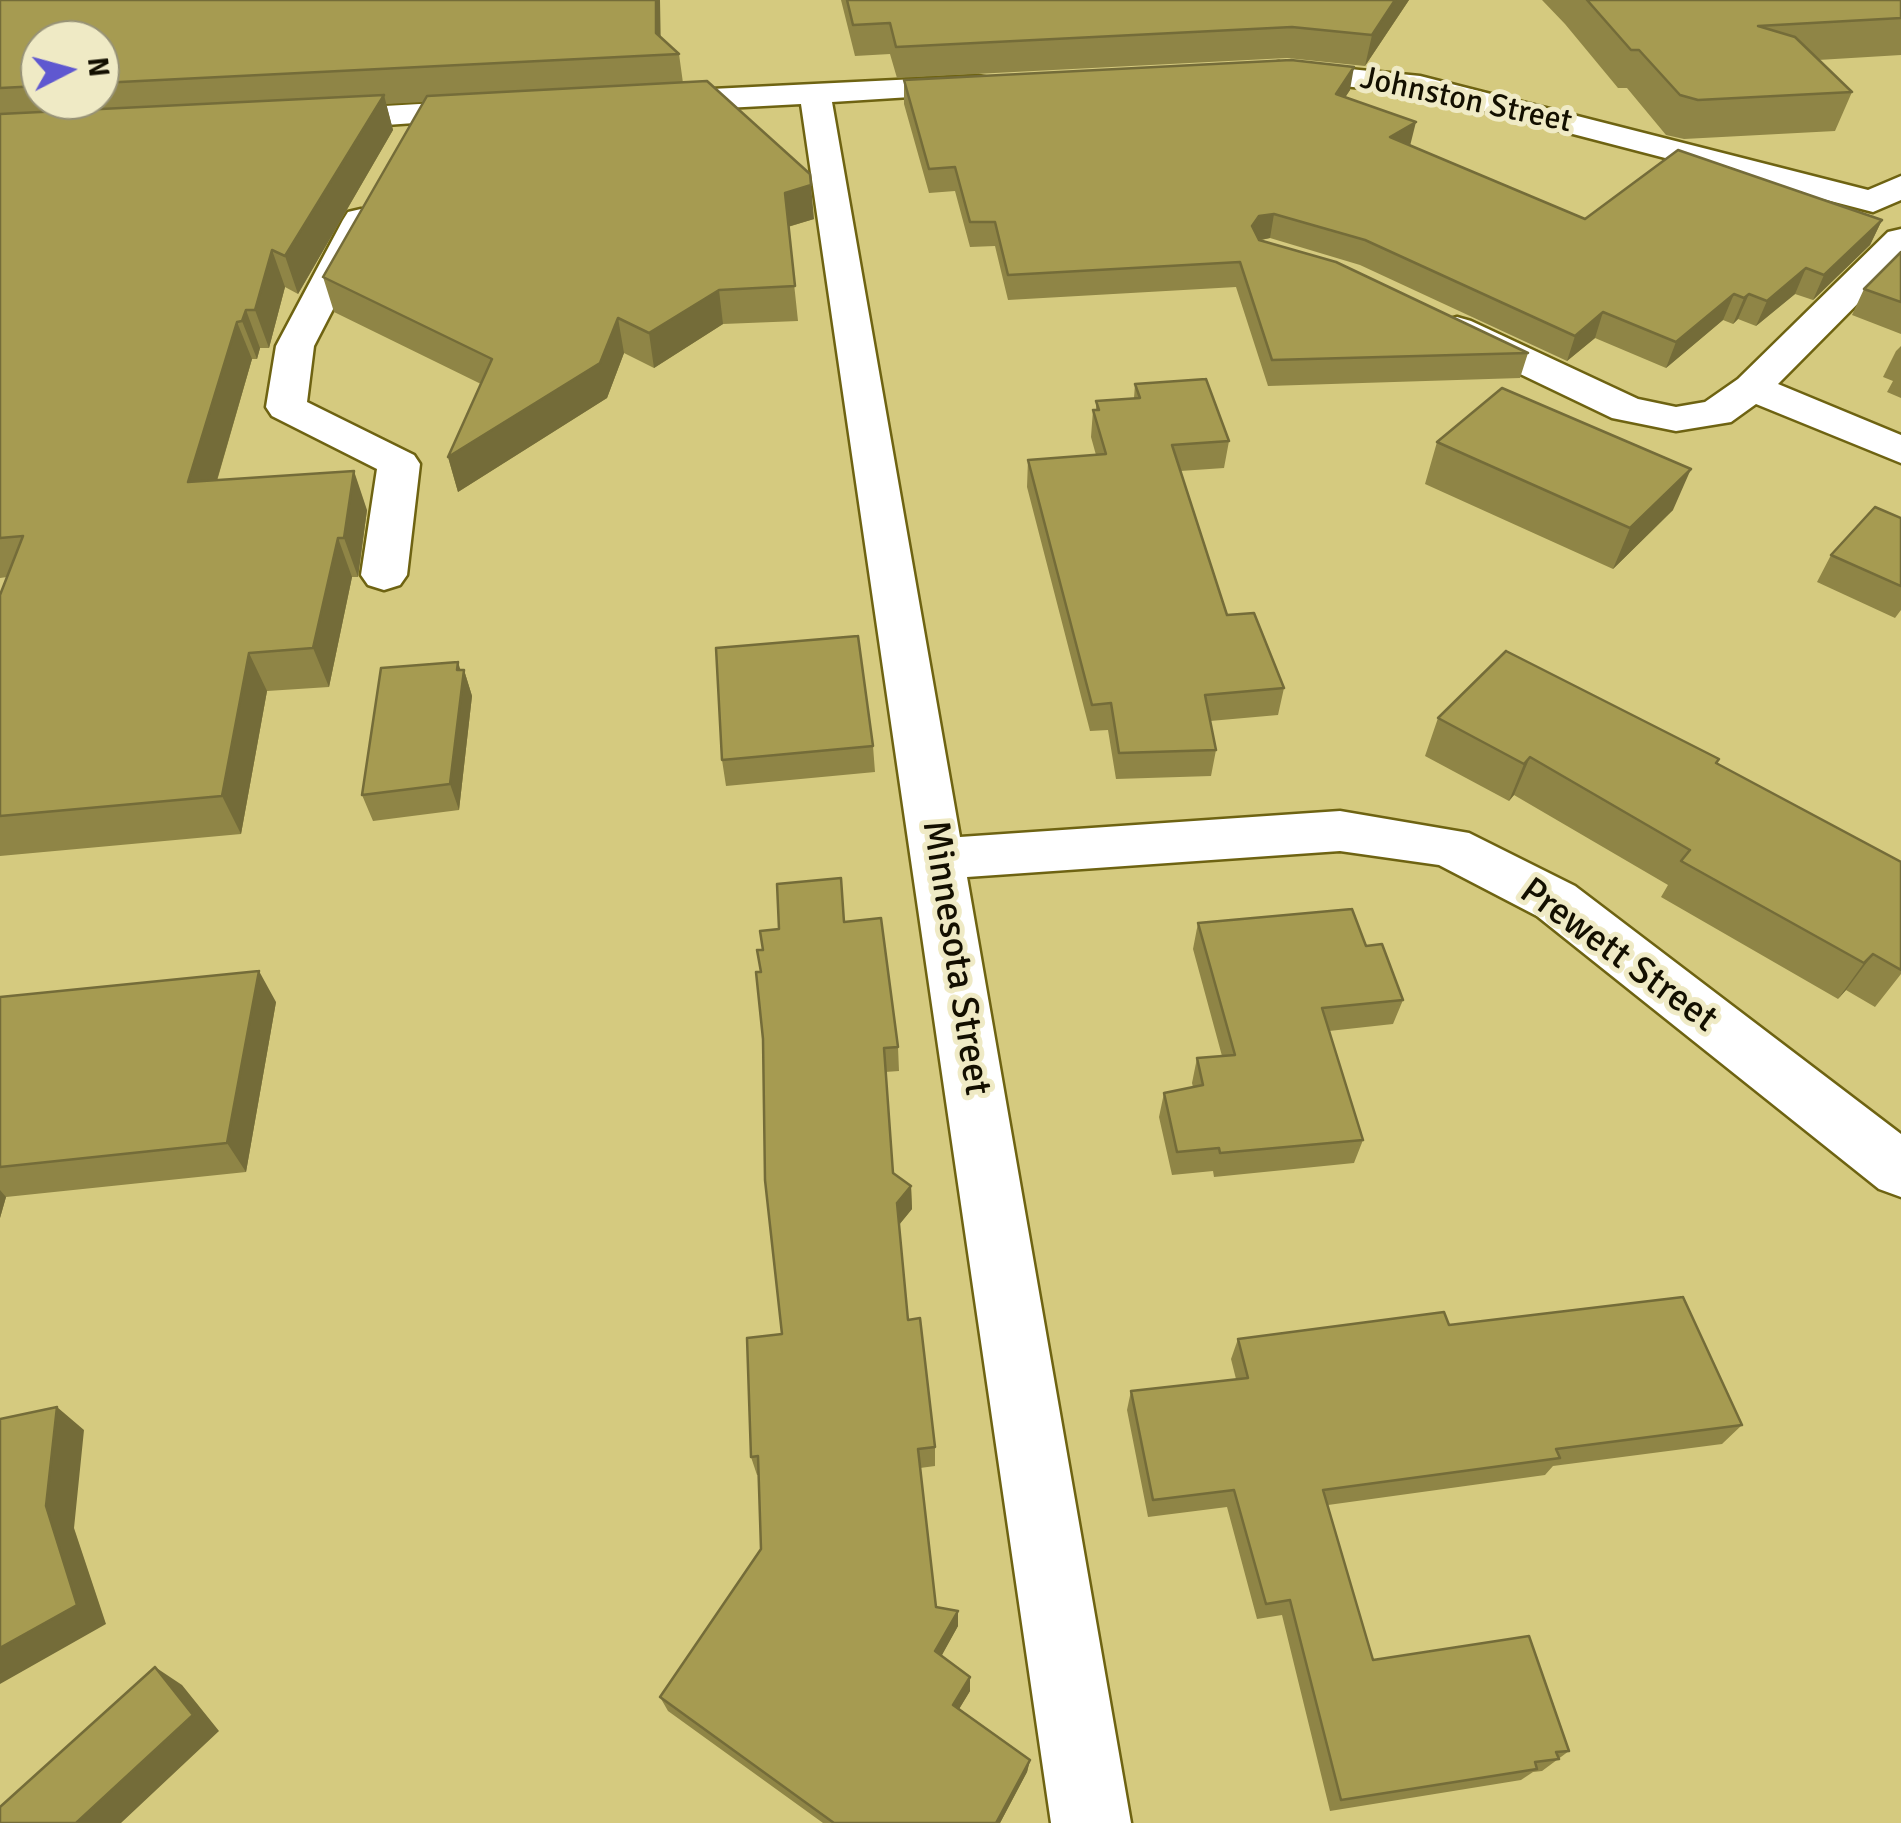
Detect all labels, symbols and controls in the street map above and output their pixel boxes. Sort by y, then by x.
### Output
north arrow [20,20,120,120]
text: N [80,56,116,79]
street label: Johnston Street [1357,60,1575,142]
street label: Minnesota Street [911,817,999,1099]
street label: Prewett Street [1510,869,1726,1043]

